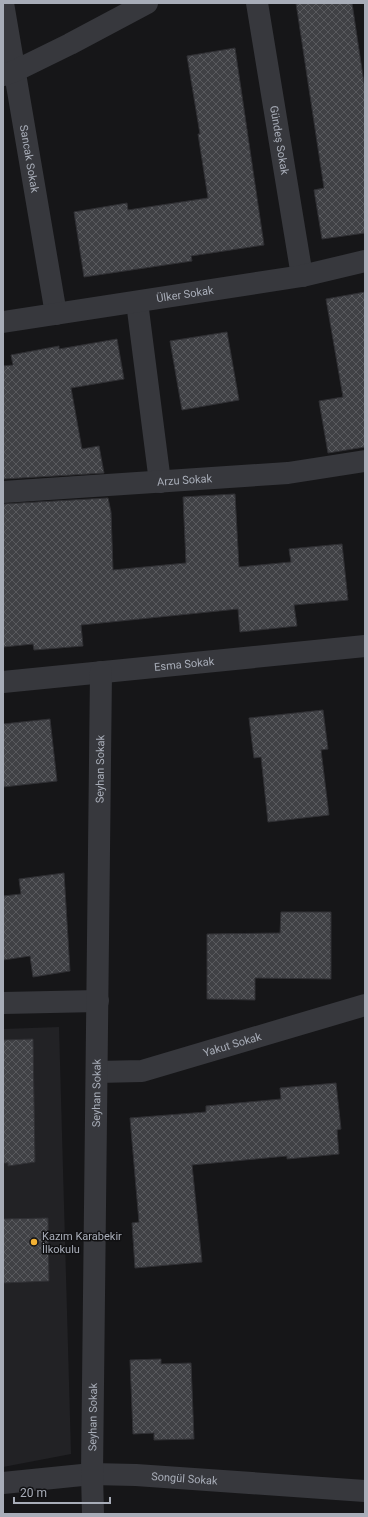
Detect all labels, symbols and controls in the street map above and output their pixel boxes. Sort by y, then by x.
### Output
street label: Gündeş Sokak [267,105,292,176]
street label: Sancak Sokak [17,124,42,194]
street label: Ülker Sokak [155,283,215,305]
street label: Arzu Sokak [157,472,213,488]
street label: Esma Sokak [153,654,215,673]
street label: Seyhan Sokak [93,734,107,803]
street label: Yakut Sokak [201,1029,263,1059]
street label: Seyhan Sokak [89,1058,103,1127]
place label: Kazım Karabekir İlkokulu [42,1230,122,1256]
marker: Kazım Karabekir İlkokulu [29,1237,39,1247]
street label: Seyhan Sokak [86,1382,100,1451]
street label: Songül Sokak [151,1470,218,1487]
scale bar [14,1479,110,1505]
text: 20 m [20,1486,47,1500]

